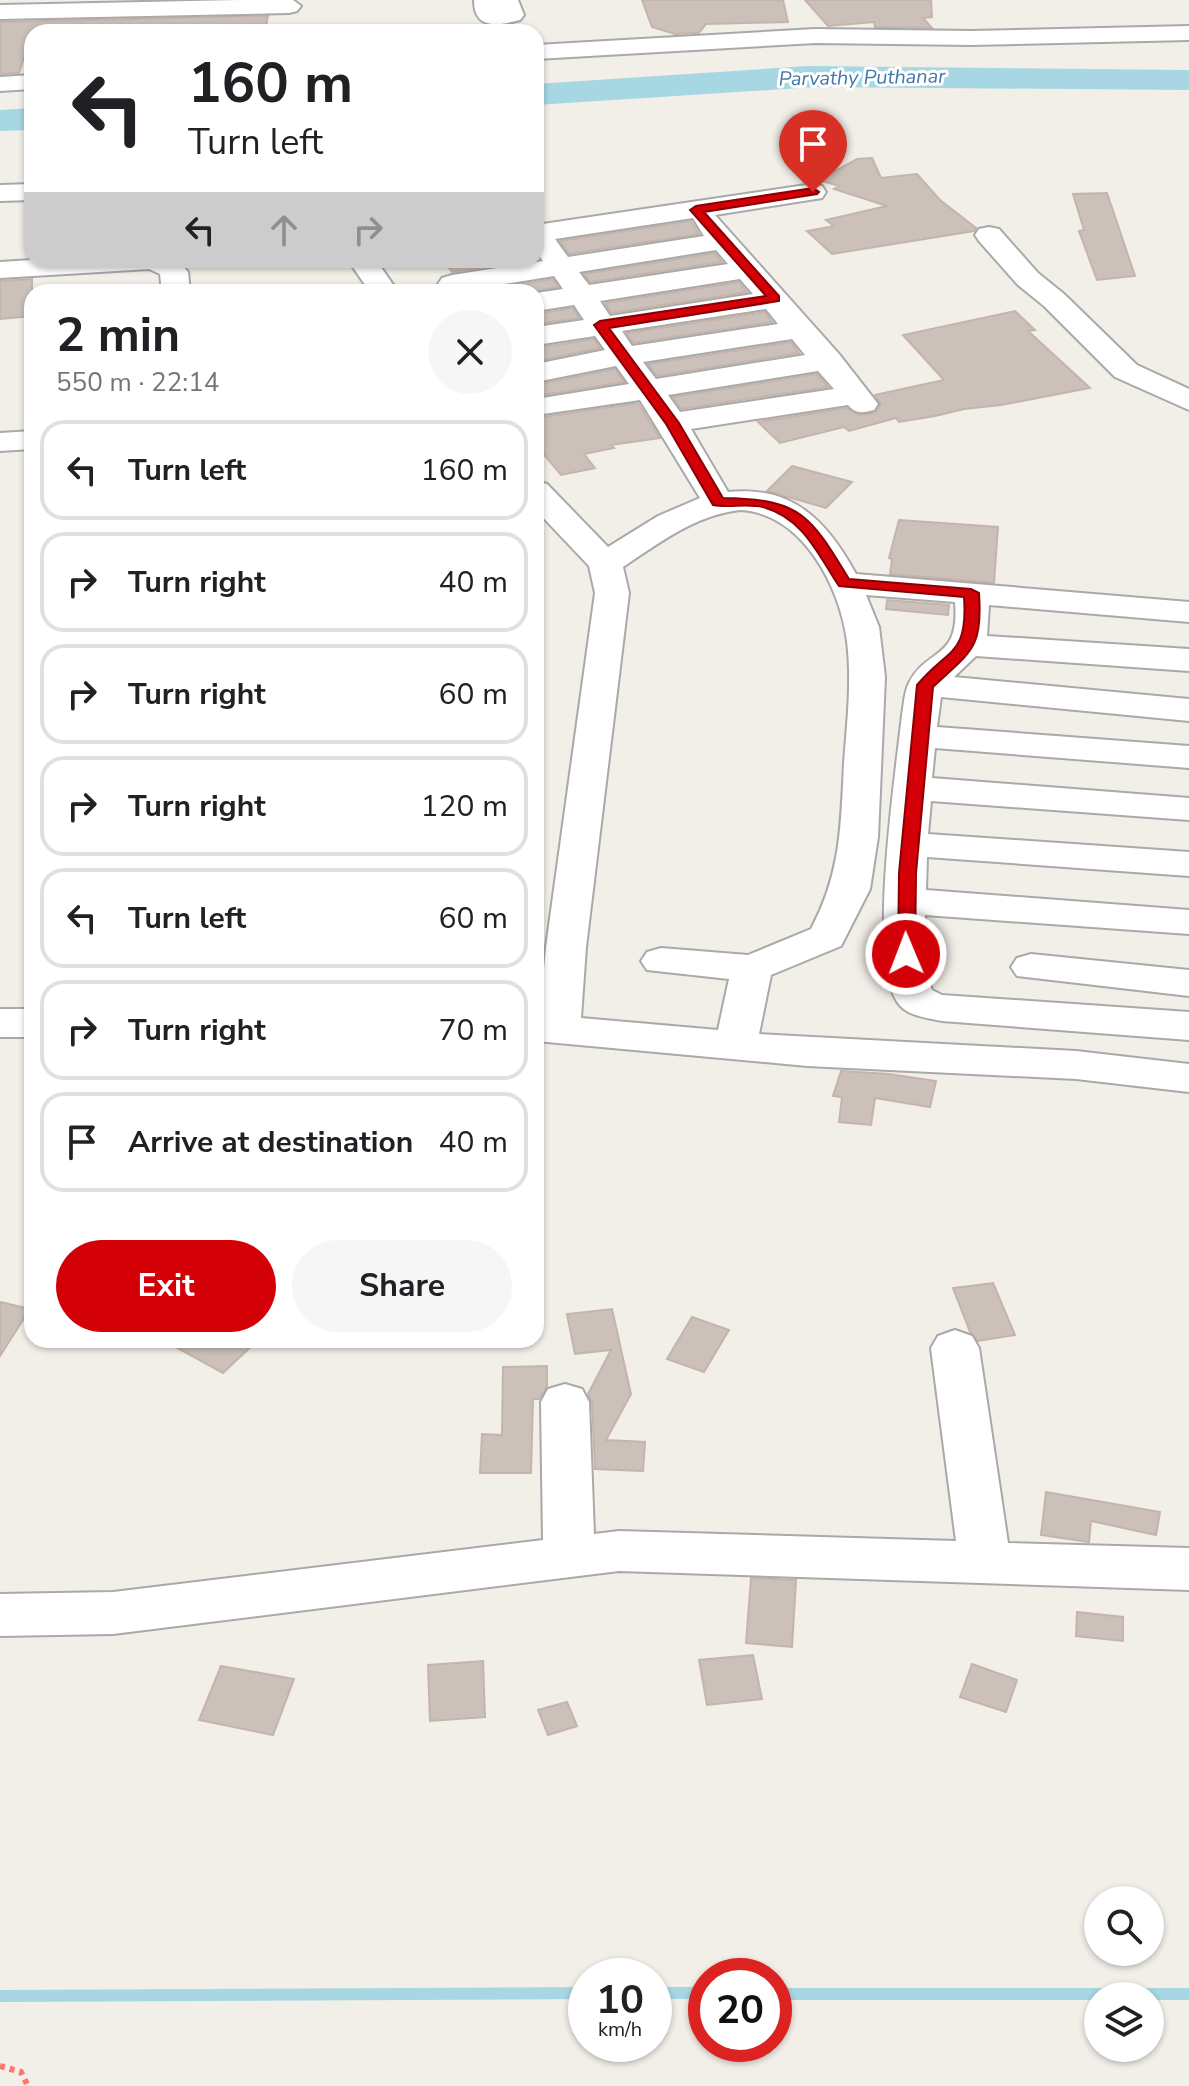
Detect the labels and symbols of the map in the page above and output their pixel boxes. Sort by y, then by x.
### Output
water label: Parvathy Puthanar [778,63,946,92]
pin [779,110,847,192]
position arrow [864,912,948,996]
speed limit sign: 20 [688,1958,792,2062]

